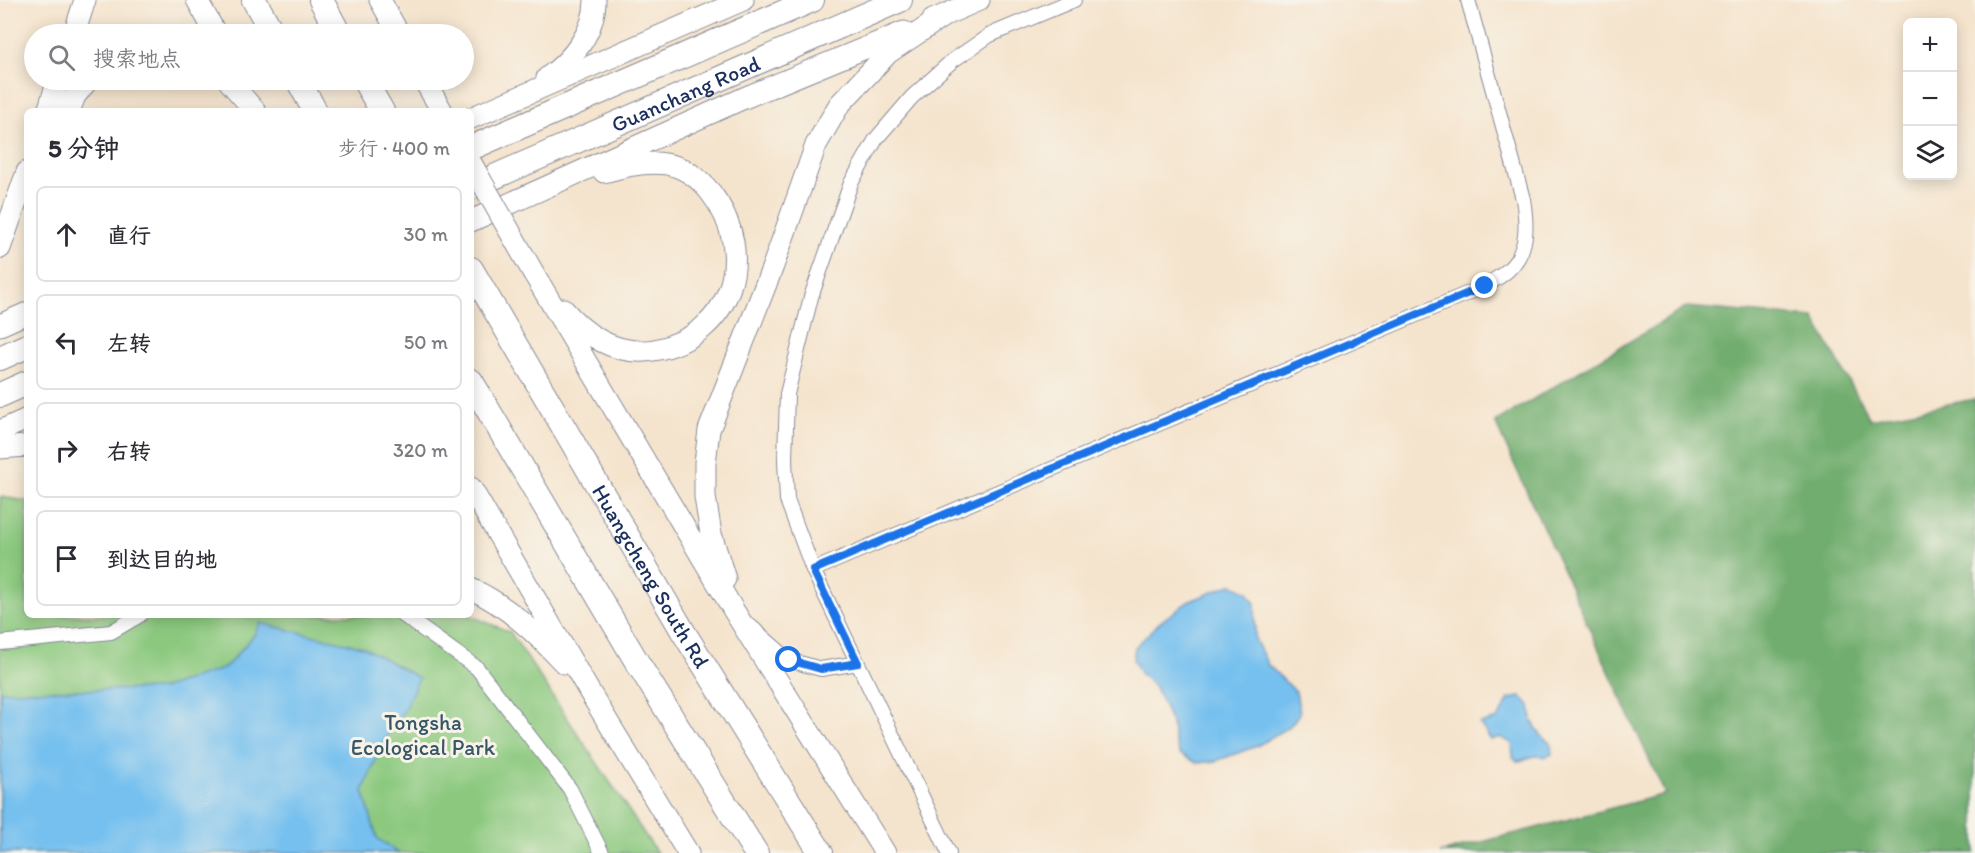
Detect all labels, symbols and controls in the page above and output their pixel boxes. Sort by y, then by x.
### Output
map controls [1903,18,1957,180]
button: + [1903,18,1957,72]
search box [24,24,474,90]
icon: search [45,41,78,74]
text: 搜索地点 [93,45,181,72]
street label: Guanchang Road [607,49,764,138]
button: − [1903,72,1957,126]
button: layers [1903,126,1957,180]
text: 5 分钟 [48,132,120,164]
text: 步行 · 400 m [338,136,450,160]
icon: ahead [50,218,83,251]
text: 直行 [107,222,151,249]
text: 30 m [403,222,448,246]
route end [1471,272,1497,298]
icon: left [50,326,83,359]
text: 左转 [107,330,151,357]
text: 50 m [404,330,448,354]
icon: right [50,434,83,467]
text: 右转 [107,438,151,465]
text: 320 m [393,438,448,462]
street label: Huangcheng South Rd [587,480,716,673]
icon: arrive [50,542,83,575]
text: 到达目的地 [107,546,217,573]
route start [775,646,801,672]
park label: Tongsha Ecological Park [351,709,496,761]

